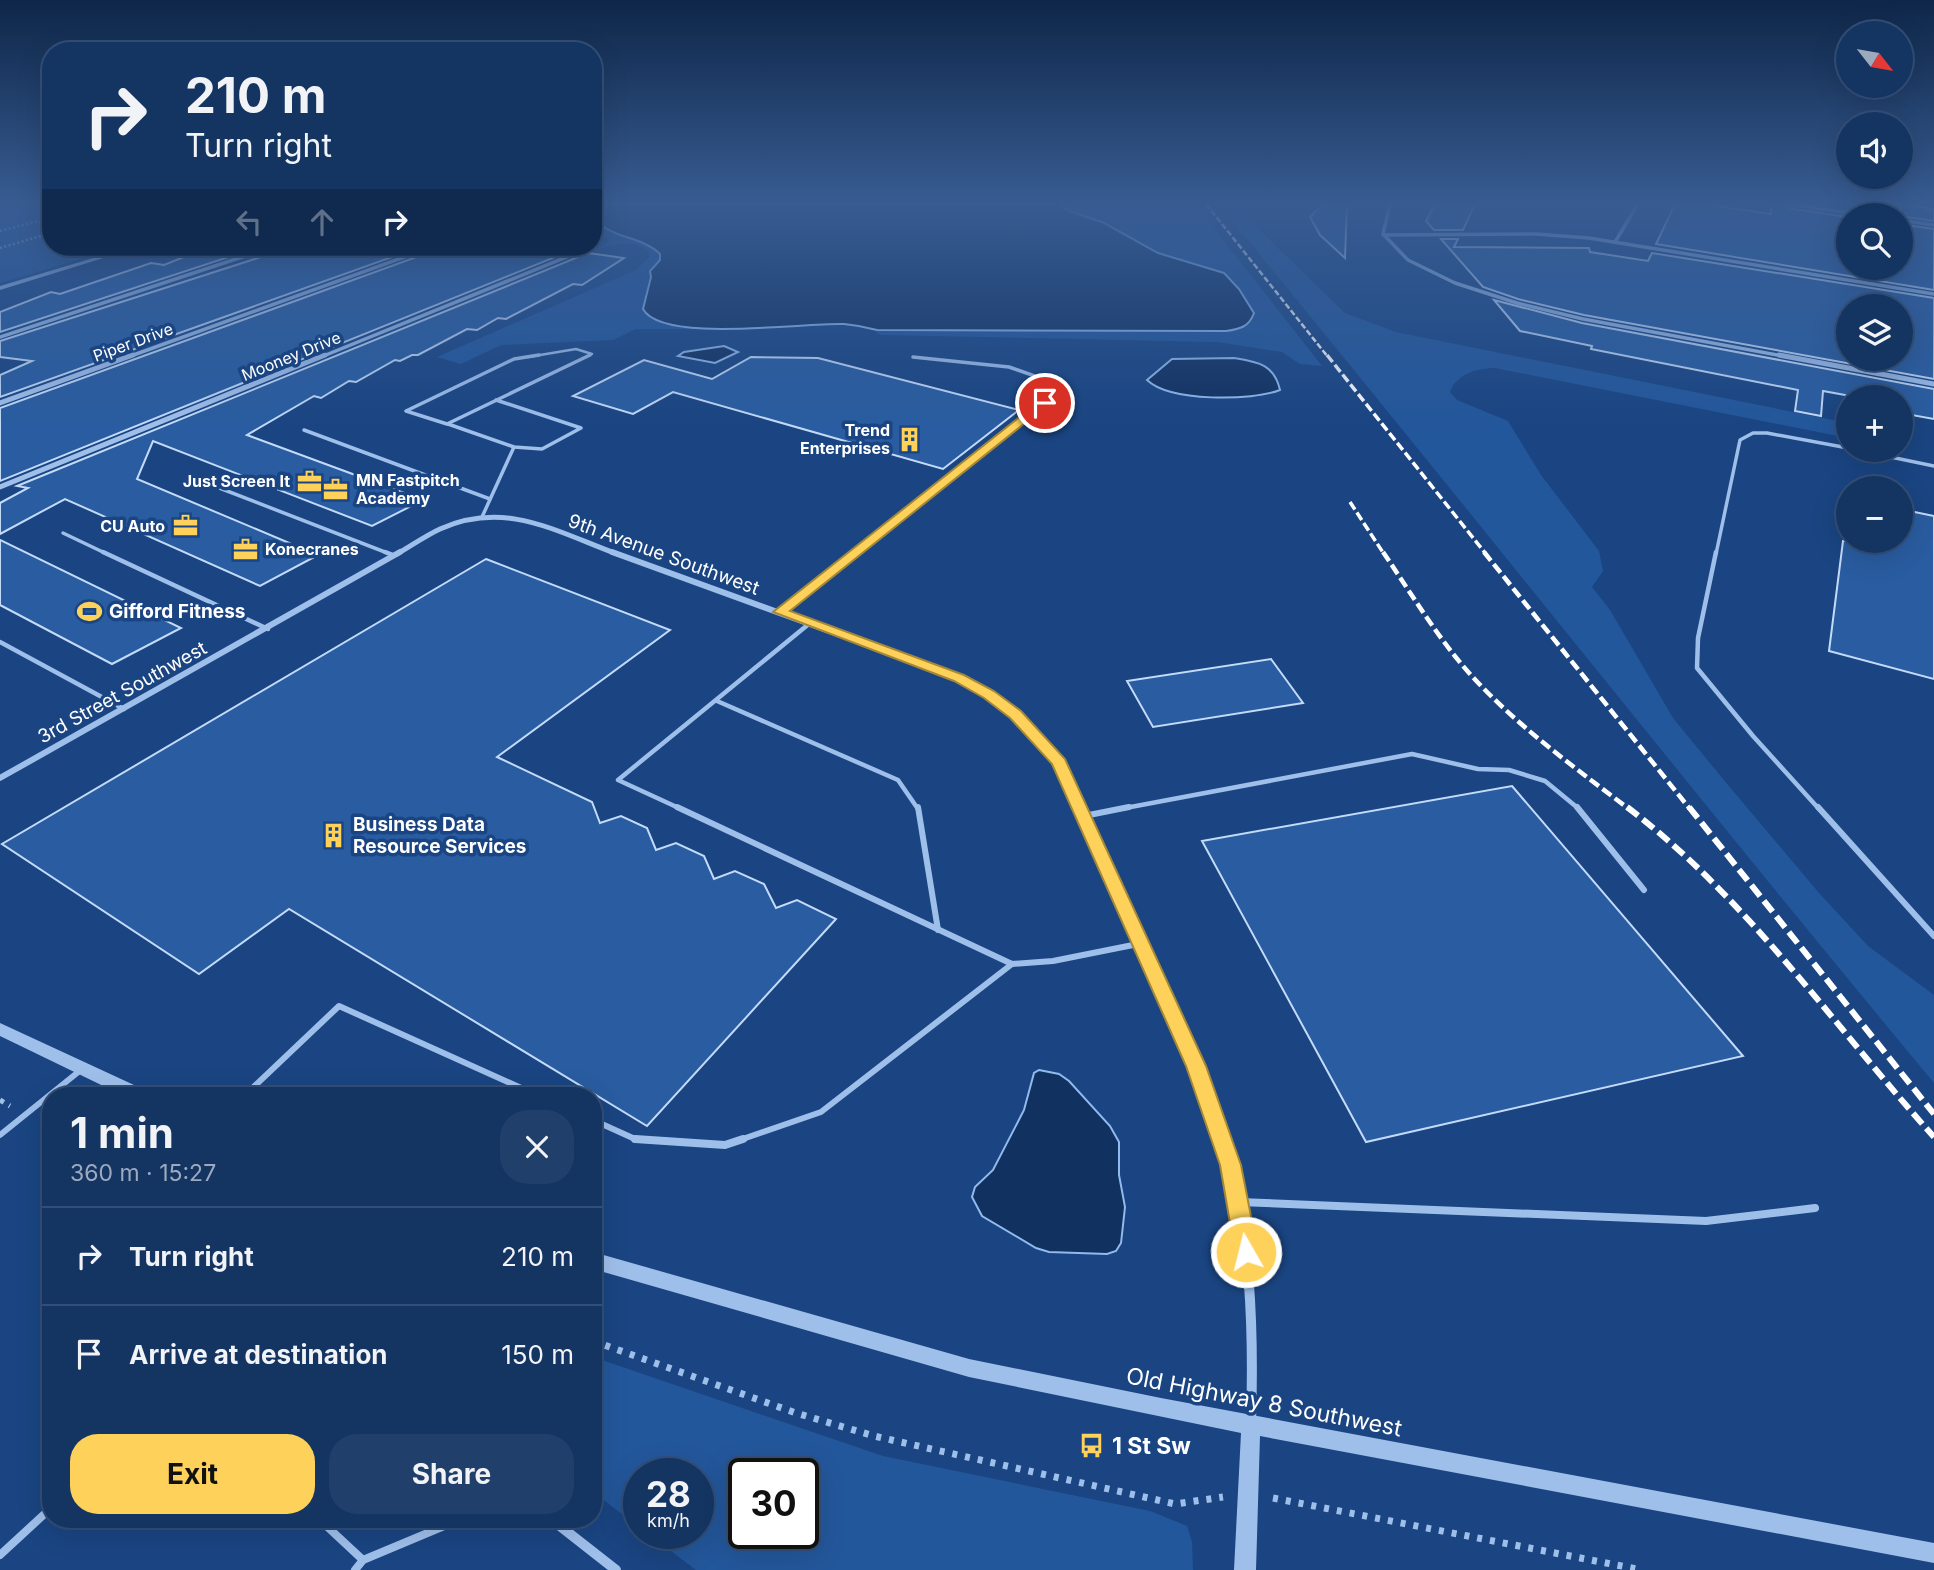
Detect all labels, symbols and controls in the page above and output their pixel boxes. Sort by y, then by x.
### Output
north arrow [1836,21,1913,98]
map controls [1836,21,1913,553]
text: 210 m [185,66,326,125]
icon: right [70,70,161,161]
button: sound [1836,112,1913,189]
text: Turn right [185,126,332,165]
icon: left [230,203,268,241]
icon: ahead [303,203,341,241]
icon: right [376,203,414,241]
button: search [1836,203,1913,280]
button: layers [1836,294,1913,371]
street label: Piper Drive [90,318,176,366]
street label: Mooney Drive [238,327,344,385]
pin [1015,373,1075,433]
icon: arrive [1026,384,1064,422]
button: + [1836,385,1913,462]
place label: Trend Enterprises [800,420,890,458]
building icon: Trend Enterprises [896,425,924,453]
office icon: Just Screen It [296,467,324,495]
place label: MN Fastpitch Academy [356,470,460,508]
place label: Just Screen It [183,471,290,491]
office icon: MN Fastpitch Academy [322,475,350,503]
button: − [1836,476,1913,553]
street label: 9th Avenue Southwest [565,509,763,600]
office icon: CU Auto [171,512,199,540]
place label: CU Auto [100,516,165,536]
office icon: Konecranes [231,535,259,563]
place label: Konecranes [265,539,359,559]
sports icon: Gifford Fitness [75,597,103,625]
place label: Gifford Fitness [109,600,245,623]
street label: 3rd Street Southwest [34,636,211,748]
place label: Business Data Resource Services [353,813,526,858]
building icon: Business Data Resource Services [319,821,347,849]
text: 1 min [70,1107,174,1158]
button: close [500,1110,574,1184]
text: 360 m · 15:27 [70,1159,216,1187]
position arrow [1209,1215,1283,1289]
icon: right [70,1237,108,1275]
text: Turn right [129,1241,254,1272]
text: 210 m [501,1241,574,1272]
icon: arrive [70,1335,108,1373]
text: Arrive at destination [129,1339,388,1370]
text: 150 m [501,1339,574,1370]
street label: Old Highway 8 Southwest [1124,1362,1405,1443]
bus stop icon: 1 St Sw [1078,1432,1106,1460]
place label: 1 St Sw [1112,1432,1191,1460]
button: Exit [70,1434,315,1514]
button: Share [329,1434,574,1514]
speed limit sign: 30 [728,1458,819,1549]
text: 28 [646,1473,691,1515]
text: km/h [647,1510,690,1531]

